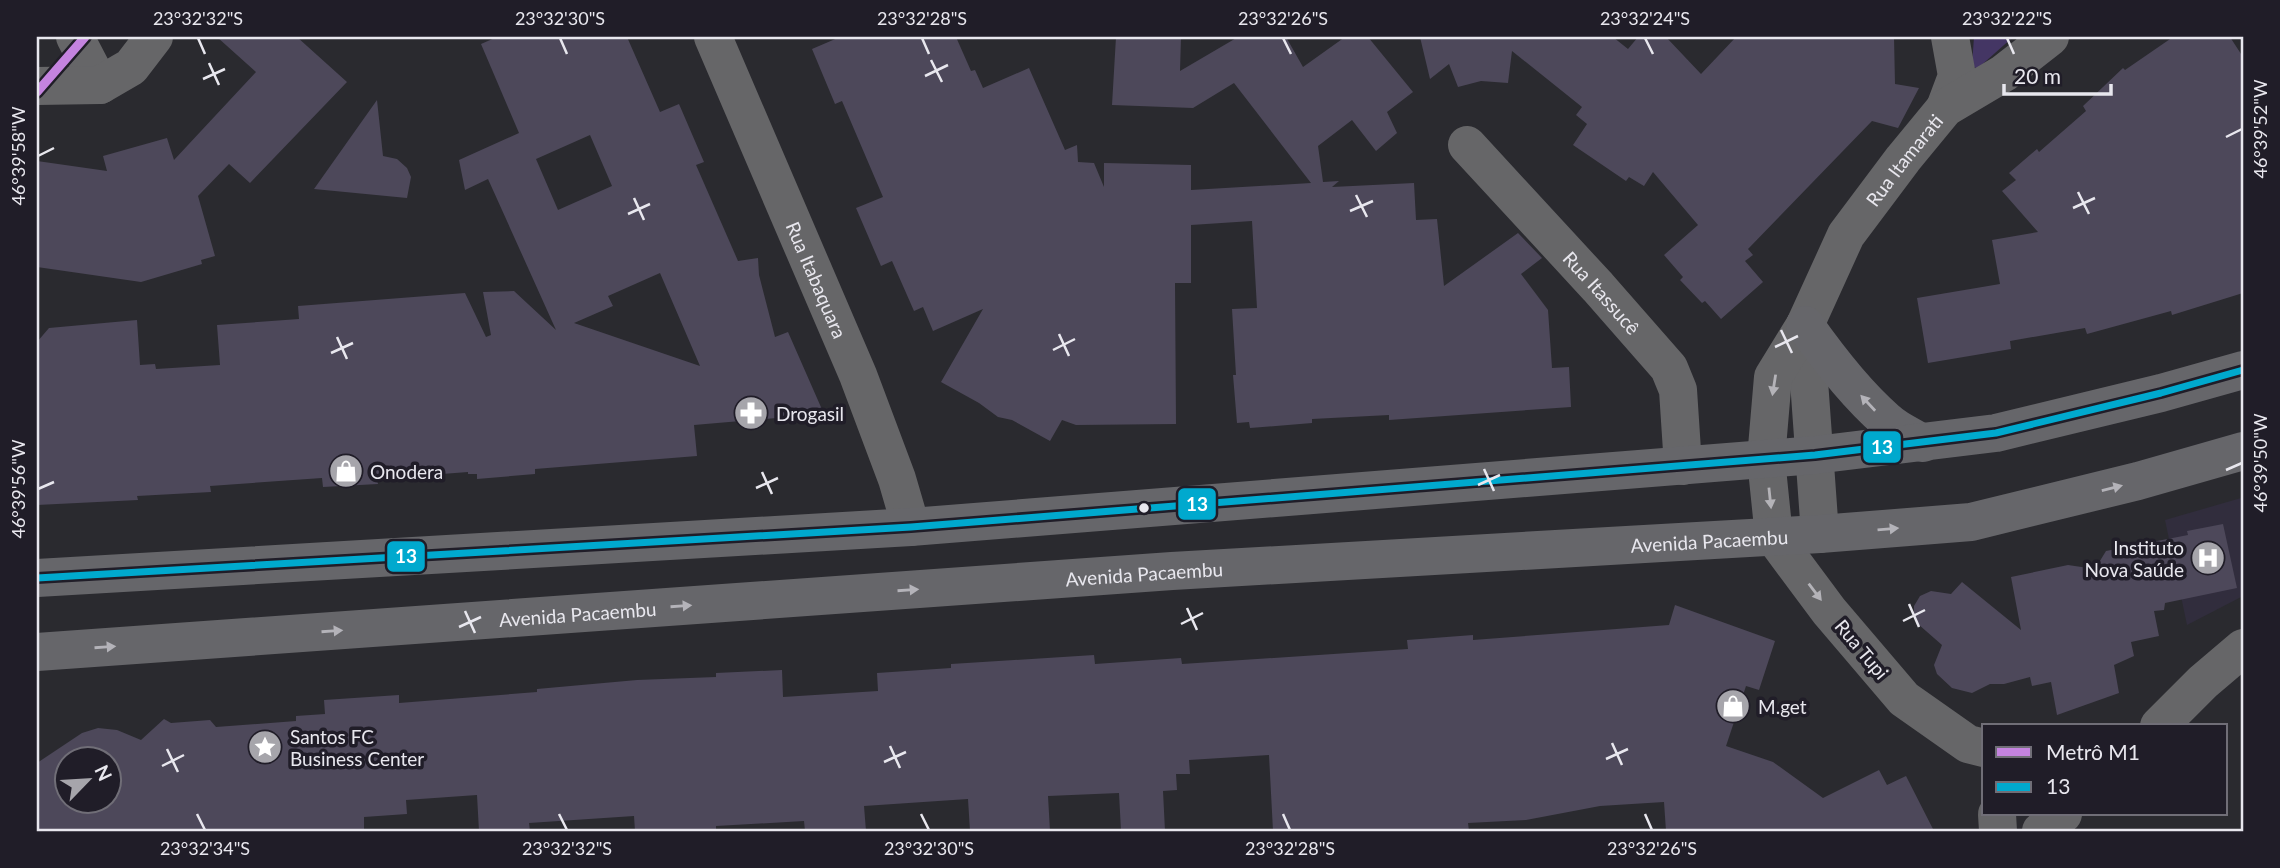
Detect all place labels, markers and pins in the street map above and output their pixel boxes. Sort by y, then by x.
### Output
pharmacy icon: Drogasil [732,394,770,432]
place label: Drogasil [776,402,844,425]
shop icon: Onodera [327,452,365,490]
place label: Onodera [370,460,443,483]
unlabelled marker [1137,501,1151,515]
place label: Instituto Nova Saúde [2084,536,2184,581]
hospital icon: Instituto Nova Saúde [2189,539,2227,577]
shop icon: M.get [1714,687,1752,725]
place label: M.get [1758,695,1807,718]
place label: Santos FC Business Center [290,725,424,770]
place icon: Santos FC Business Center [246,728,284,766]

